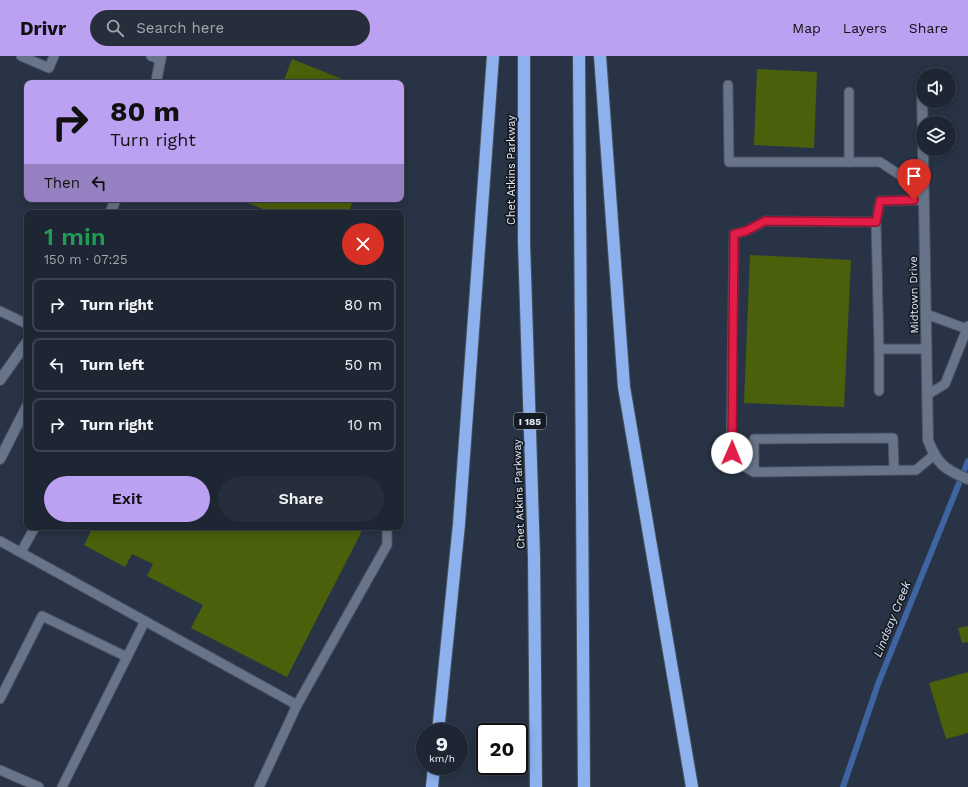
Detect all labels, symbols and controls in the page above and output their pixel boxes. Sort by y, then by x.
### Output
search box [90,10,370,46]
text: Drivr [20,17,66,40]
icon: search [104,17,126,39]
text: Search here [136,19,224,37]
text: Map [792,20,821,36]
text: Layers [843,20,887,36]
text: Share [909,20,948,36]
map controls [916,68,956,156]
button: sound [916,68,956,108]
text: 80 m [110,95,180,128]
icon: right [44,96,96,148]
street label: Chet Atkins Parkway [505,115,518,225]
button: layers [916,116,956,156]
text: Turn right [110,129,196,150]
pin [897,159,931,200]
icon: arrive [903,165,925,187]
icon: left [88,172,110,194]
text: Then [44,174,80,192]
text: 1 min [44,223,106,251]
button: close [342,223,384,265]
text: 150 m · 07:25 [44,252,127,267]
street label: Midtown Drive [907,256,921,334]
icon: right [46,294,68,316]
text: Turn right [80,296,153,314]
text: 80 m [344,296,382,314]
icon: left [46,354,68,376]
text: Turn left [80,356,144,374]
text: 50 m [345,356,382,374]
road number: I 185 [514,413,546,429]
icon: right [46,414,68,436]
text: Turn right [80,416,153,434]
text: 10 m [347,416,382,434]
position arrow [711,432,753,474]
street label: Chet Atkins Parkway [511,439,527,549]
button: Exit [44,476,210,522]
button: Share [218,476,384,522]
water label: Lindsay Creek [870,579,914,659]
speed limit sign: 20 [476,723,528,775]
text: 9 [436,732,448,756]
text: km/h [429,753,455,764]

